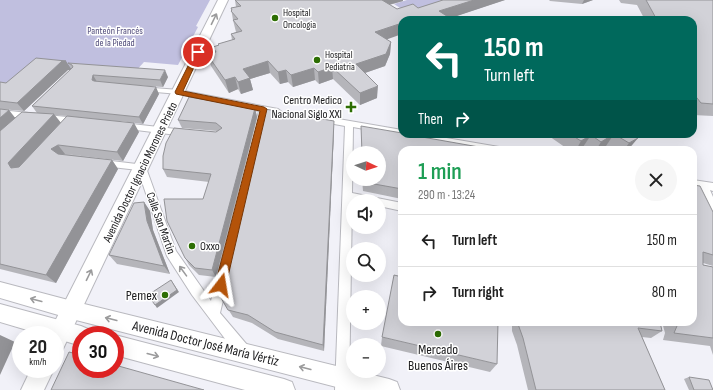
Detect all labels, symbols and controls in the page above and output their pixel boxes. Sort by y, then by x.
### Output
place label: Hospital Oncologia [283,7,316,31]
marker: Hospital Oncologia [270,13,280,23]
one-way arrow [211,14,218,26]
park label: Panteón Francés de la Piedad [87,25,143,49]
text: 150 m [484,31,544,64]
icon: left [418,32,470,84]
pin [181,35,215,69]
icon: arrive [187,41,209,63]
place label: Hospital Pediatria [325,49,355,73]
marker: Hospital Pediatria [312,55,322,65]
text: Turn left [484,65,535,86]
place label: Centro Medico Nacional Siglo XXI [271,93,342,122]
street label: Avenida Doctor Ignacio Morones Prieto [99,100,181,246]
marker: Centro Medico Nacional Siglo XXI [345,101,357,113]
icon: right [451,108,473,130]
text: Then [418,110,443,129]
north arrow [346,146,386,186]
map controls [346,146,386,378]
text: 1 min [418,157,462,186]
button: close [635,159,677,201]
text: 290 m · 13:24 [418,187,475,203]
street label: Calle San Martin [142,190,179,256]
button: sound [346,194,386,234]
icon: left [418,230,440,252]
text: Turn left [452,231,497,250]
text: 150 m [647,231,677,250]
place label: Oxxo [200,239,220,254]
marker: Oxxo [187,241,197,251]
button: search [346,242,386,282]
position arrow [200,264,242,306]
one-way arrow [178,266,187,277]
one-way arrow [86,269,93,281]
icon: right [418,282,440,304]
text: Turn right [452,283,504,302]
text: 80 m [652,283,677,302]
place label: Pemex [126,287,158,304]
marker: Pemex [160,290,170,300]
button: + [346,290,386,330]
one-way arrow [30,296,43,303]
one-way arrow [105,315,118,323]
street label: Avenida Doctor José María Vértiz [130,317,281,370]
speed limit sign: 30 [72,326,124,378]
marker: Mercado Buenos Áires [433,329,443,339]
text: 20 [29,335,47,359]
button: − [346,338,386,378]
place label: Mercado Buenos Áires [408,341,468,374]
one-way arrow [146,352,159,360]
text: km/h [29,356,47,368]
one-way arrow [299,364,312,372]

